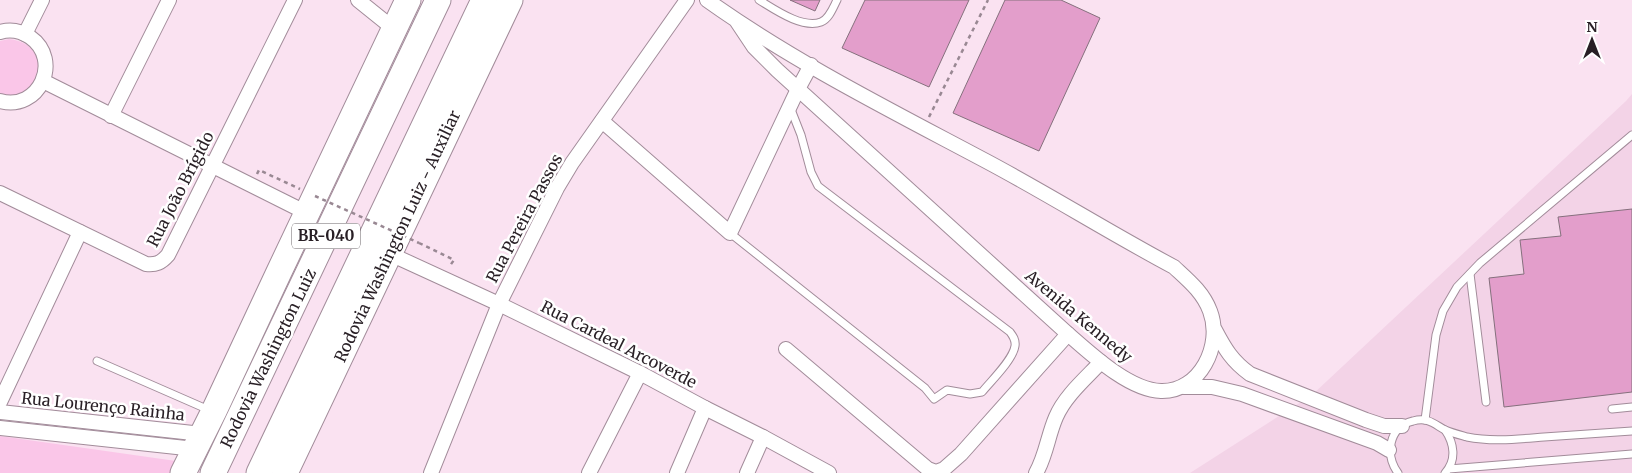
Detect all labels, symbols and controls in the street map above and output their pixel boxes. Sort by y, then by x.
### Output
north arrow [1567,15,1617,65]
text: N [1586,18,1598,36]
street label: Rodovia Washington Luiz - Auxiliar [330,107,464,365]
street label: Rua João Brígido [142,128,218,250]
street label: Rua Pereira Passos [482,150,566,286]
road number: BR-040 [292,224,360,248]
street label: Rodovia Washington Luiz [216,265,320,451]
street label: Avenida Kennedy [1021,265,1137,367]
street label: Rua Cardeal Arcoverde [538,296,700,392]
street label: Rua Lourenço Rainha [20,387,186,425]

